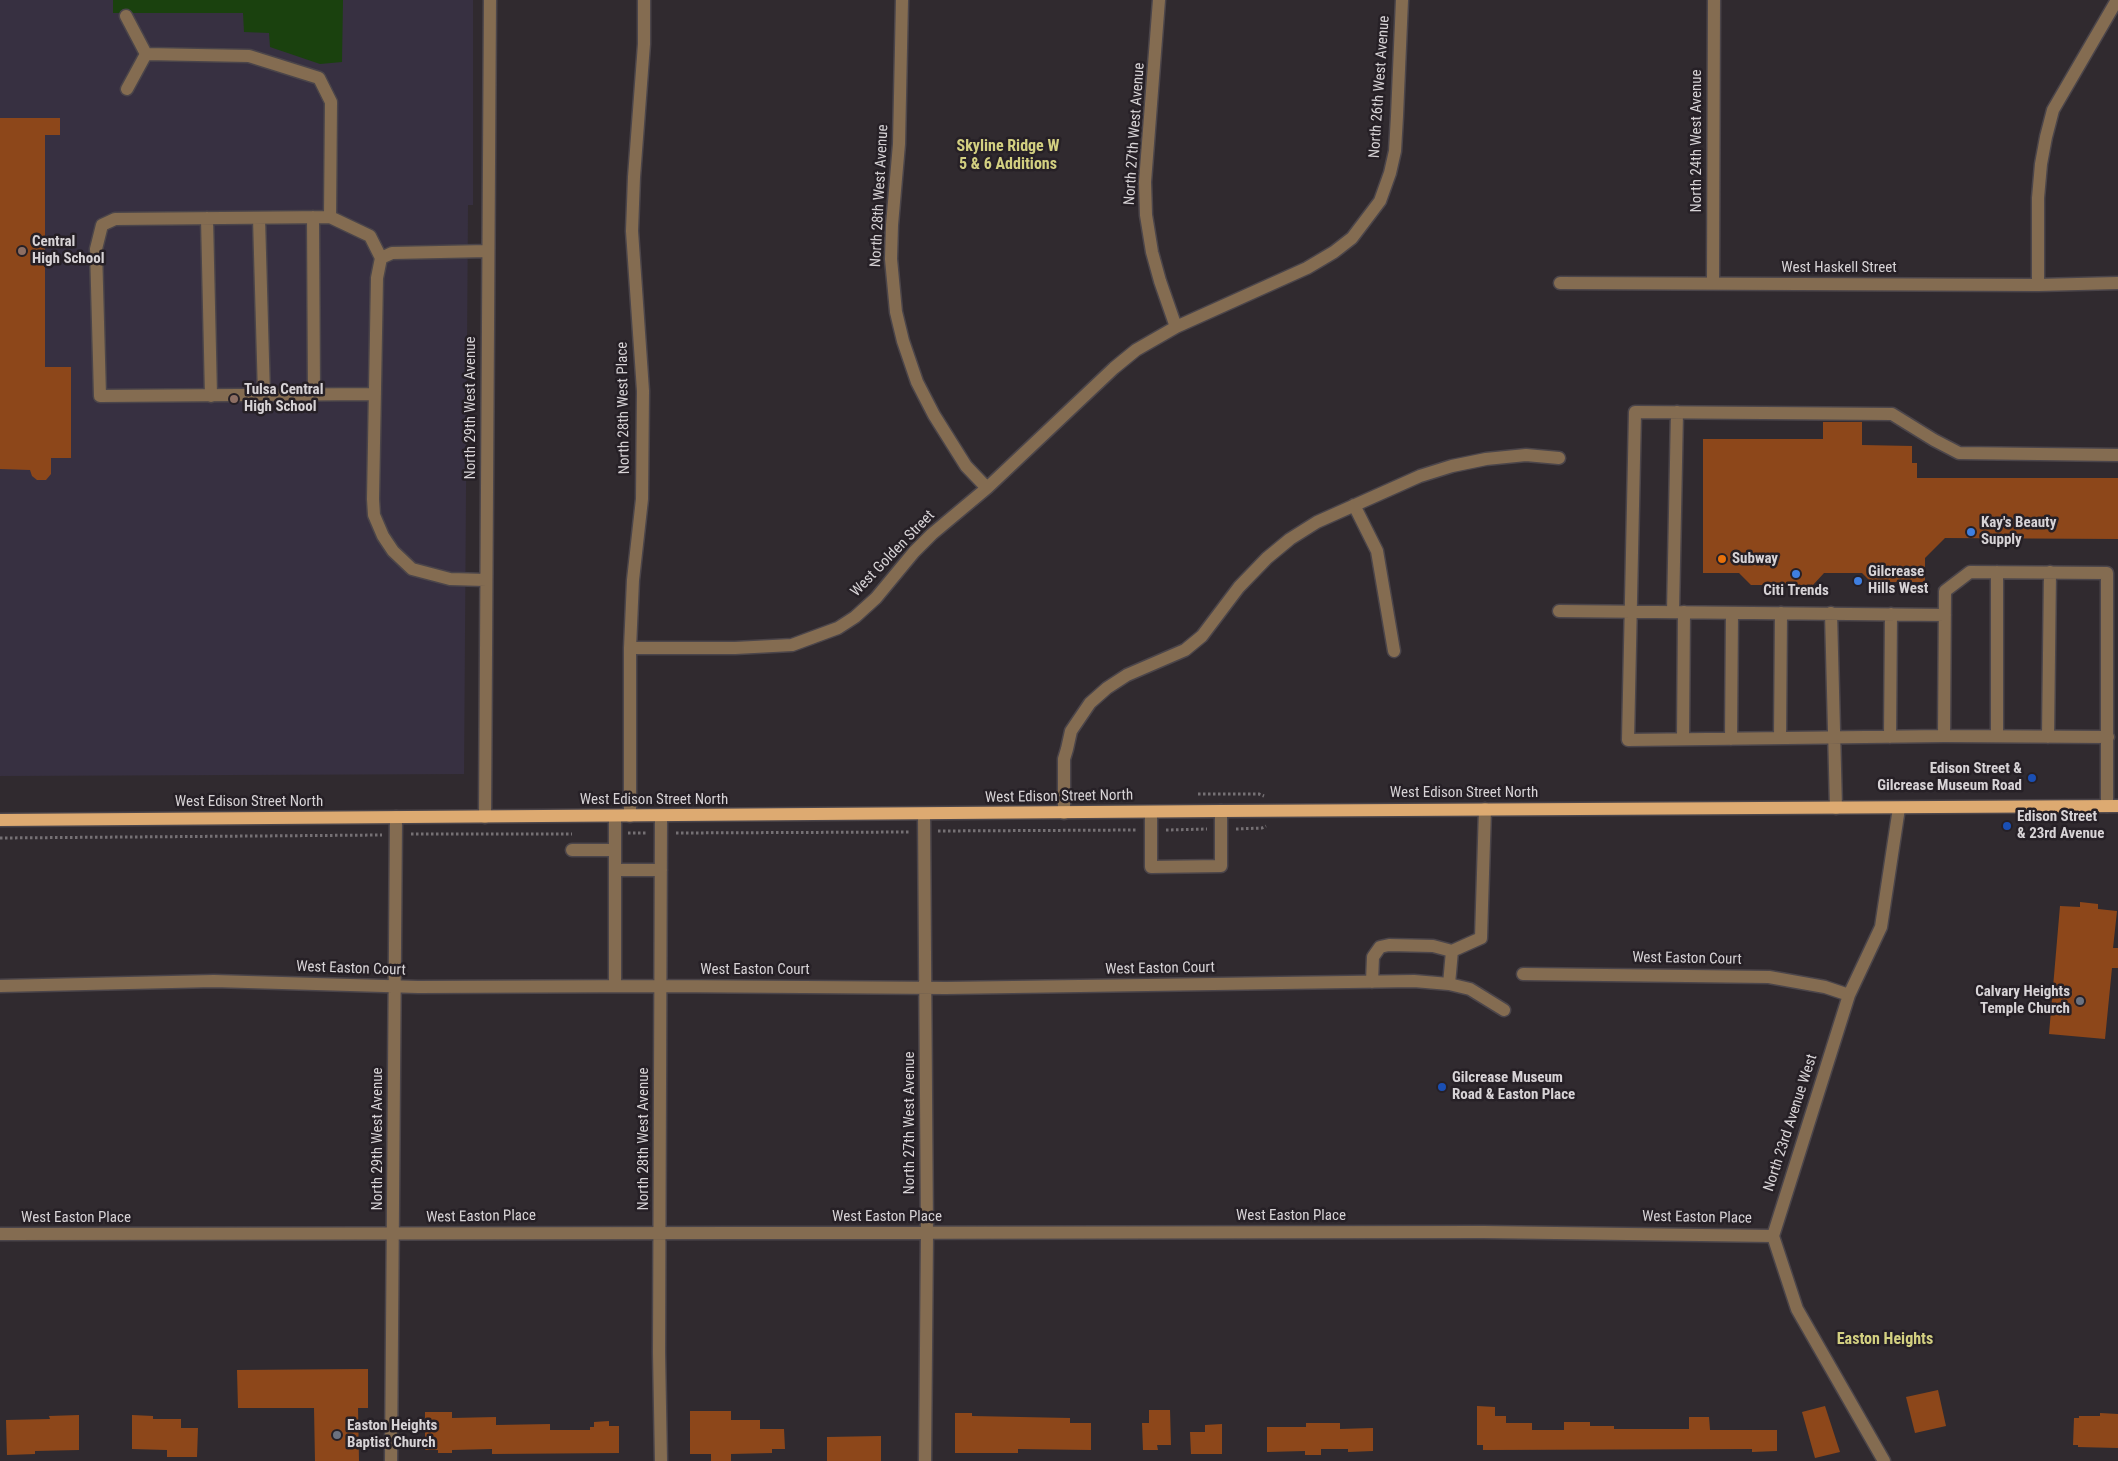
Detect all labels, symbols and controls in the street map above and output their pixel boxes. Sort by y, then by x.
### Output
street label: North 26th West Avenue [1366,15,1394,159]
street label: North 27th West Avenue [1121,62,1149,206]
street label: North 24th West Avenue [1688,70,1706,212]
street label: North 28th West Avenue [867,124,893,268]
district label: Skyline Ridge W 5 & 6 Additions [957,137,1059,175]
place label: Central High School [32,233,104,268]
marker: Central High School [16,245,28,257]
street label: West Haskell Street [1781,259,1897,277]
street label: North 29th West Avenue [462,337,480,479]
street label: North 28th West Place [614,342,634,474]
place label: Tulsa Central High School [244,381,323,416]
marker: Tulsa Central High School [228,393,240,405]
street label: West Golden Street [847,507,939,601]
place label: Kay's Beauty Supply [1981,514,2056,549]
marker: Kay's Beauty Supply [1965,526,1977,538]
place label: Subway [1732,550,1778,568]
marker: Subway [1716,553,1728,565]
place label: Gilcrease Hills West [1868,563,1928,598]
marker: Citi Trends [1790,568,1802,580]
marker: Gilcrease Hills West [1852,575,1864,587]
place label: Citi Trends [1763,582,1829,600]
place label: Edison Street & Gilcrease Museum Road [1877,760,2022,795]
marker: Edison Street & Gilcrease Museum Road [2026,772,2038,784]
street label: West Edison Street North [1390,784,1538,802]
street label: West Edison Street North [985,787,1133,807]
street label: West Edison Street North [580,791,728,809]
street label: West Edison Street North [175,793,323,811]
place label: Edison Street & 23rd Avenue [2017,808,2104,843]
marker: Edison Street & 23rd Avenue [2001,820,2013,832]
street label: West Easton Court [1632,949,1742,969]
street label: West Easton Court [296,958,406,980]
street label: West Easton Court [1105,959,1215,979]
street label: West Easton Court [700,961,810,979]
place label: Calvary Heights Temple Church [1975,983,2070,1018]
marker: Calvary Heights Temple Church [2074,995,2086,1007]
street label: North 27th West Avenue [901,1052,919,1194]
street label: North 23rd Avenue West [1760,1052,1822,1194]
street label: North 29th West Avenue [369,1068,387,1210]
street label: North 28th West Avenue [635,1068,653,1210]
place label: Gilcrease Museum Road & Easton Place [1452,1069,1575,1104]
marker: Gilcrease Museum Road & Easton Place [1436,1081,1448,1093]
street label: West Easton Place [426,1207,536,1227]
street label: West Easton Place [1236,1207,1346,1225]
street label: West Easton Place [832,1208,942,1226]
street label: West Easton Place [1642,1208,1752,1228]
street label: West Easton Place [21,1209,131,1227]
district label: Easton Heights [1837,1330,1933,1350]
place label: Easton Heights Baptist Church [347,1417,437,1452]
marker: Easton Heights Baptist Church [331,1429,343,1441]

